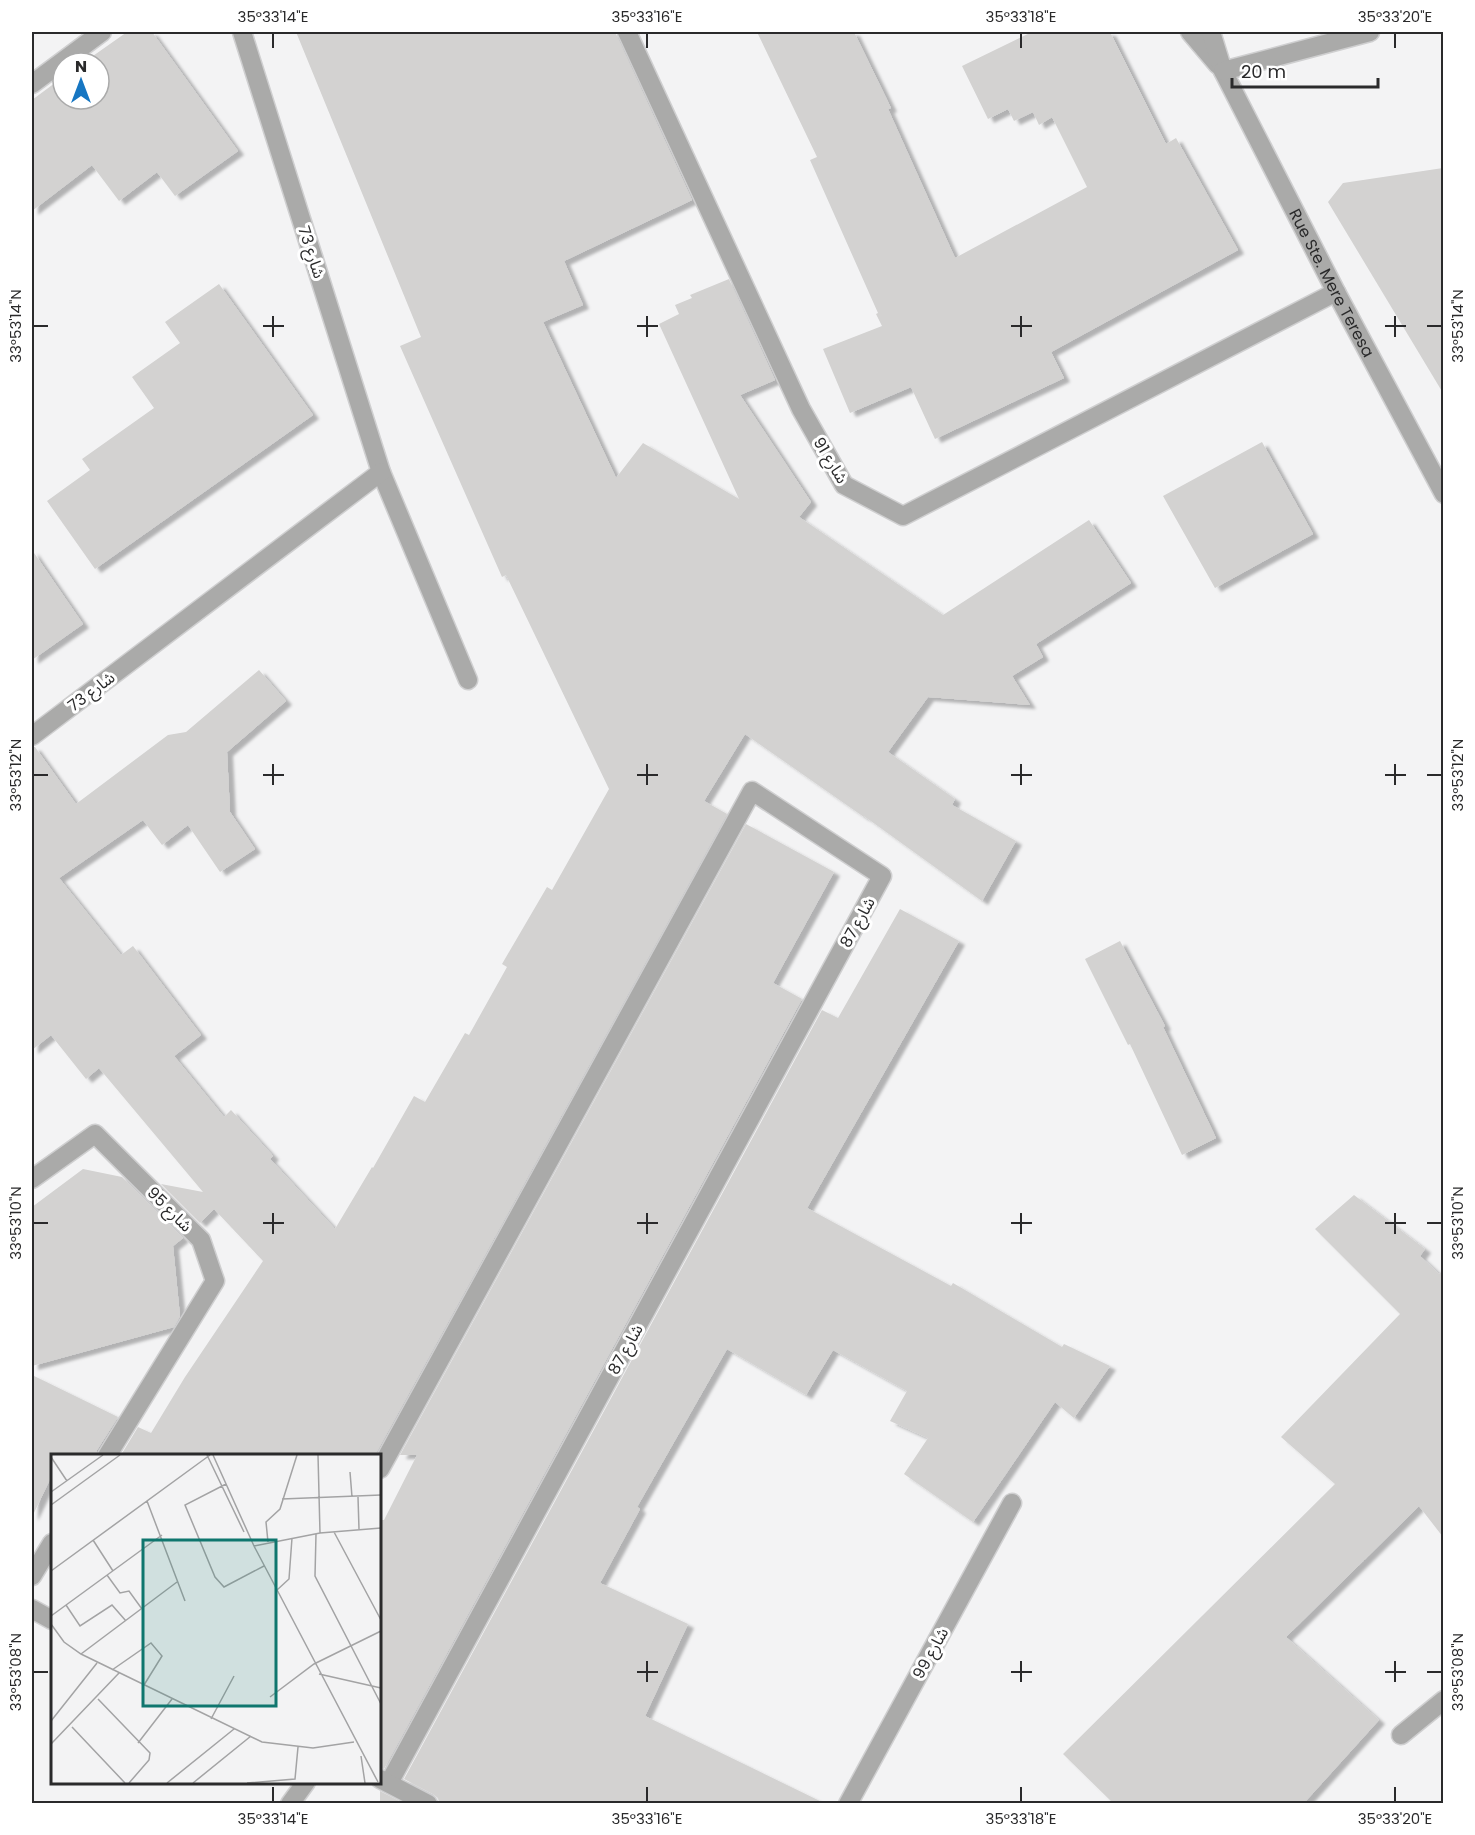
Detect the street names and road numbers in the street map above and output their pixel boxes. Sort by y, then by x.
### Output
street label: Rue Ste. Mere Teresa [1283,205,1380,361]
street label: شارع 73 [291,223,331,282]
street label: شارع 91 [807,433,853,488]
street label: شارع 73 [63,666,120,718]
street label: شارع 87 [834,893,882,952]
street label: شارع 95 [141,1182,197,1238]
street label: شارع 87 [602,1320,650,1379]
street label: شارع 99 [907,1623,955,1684]

